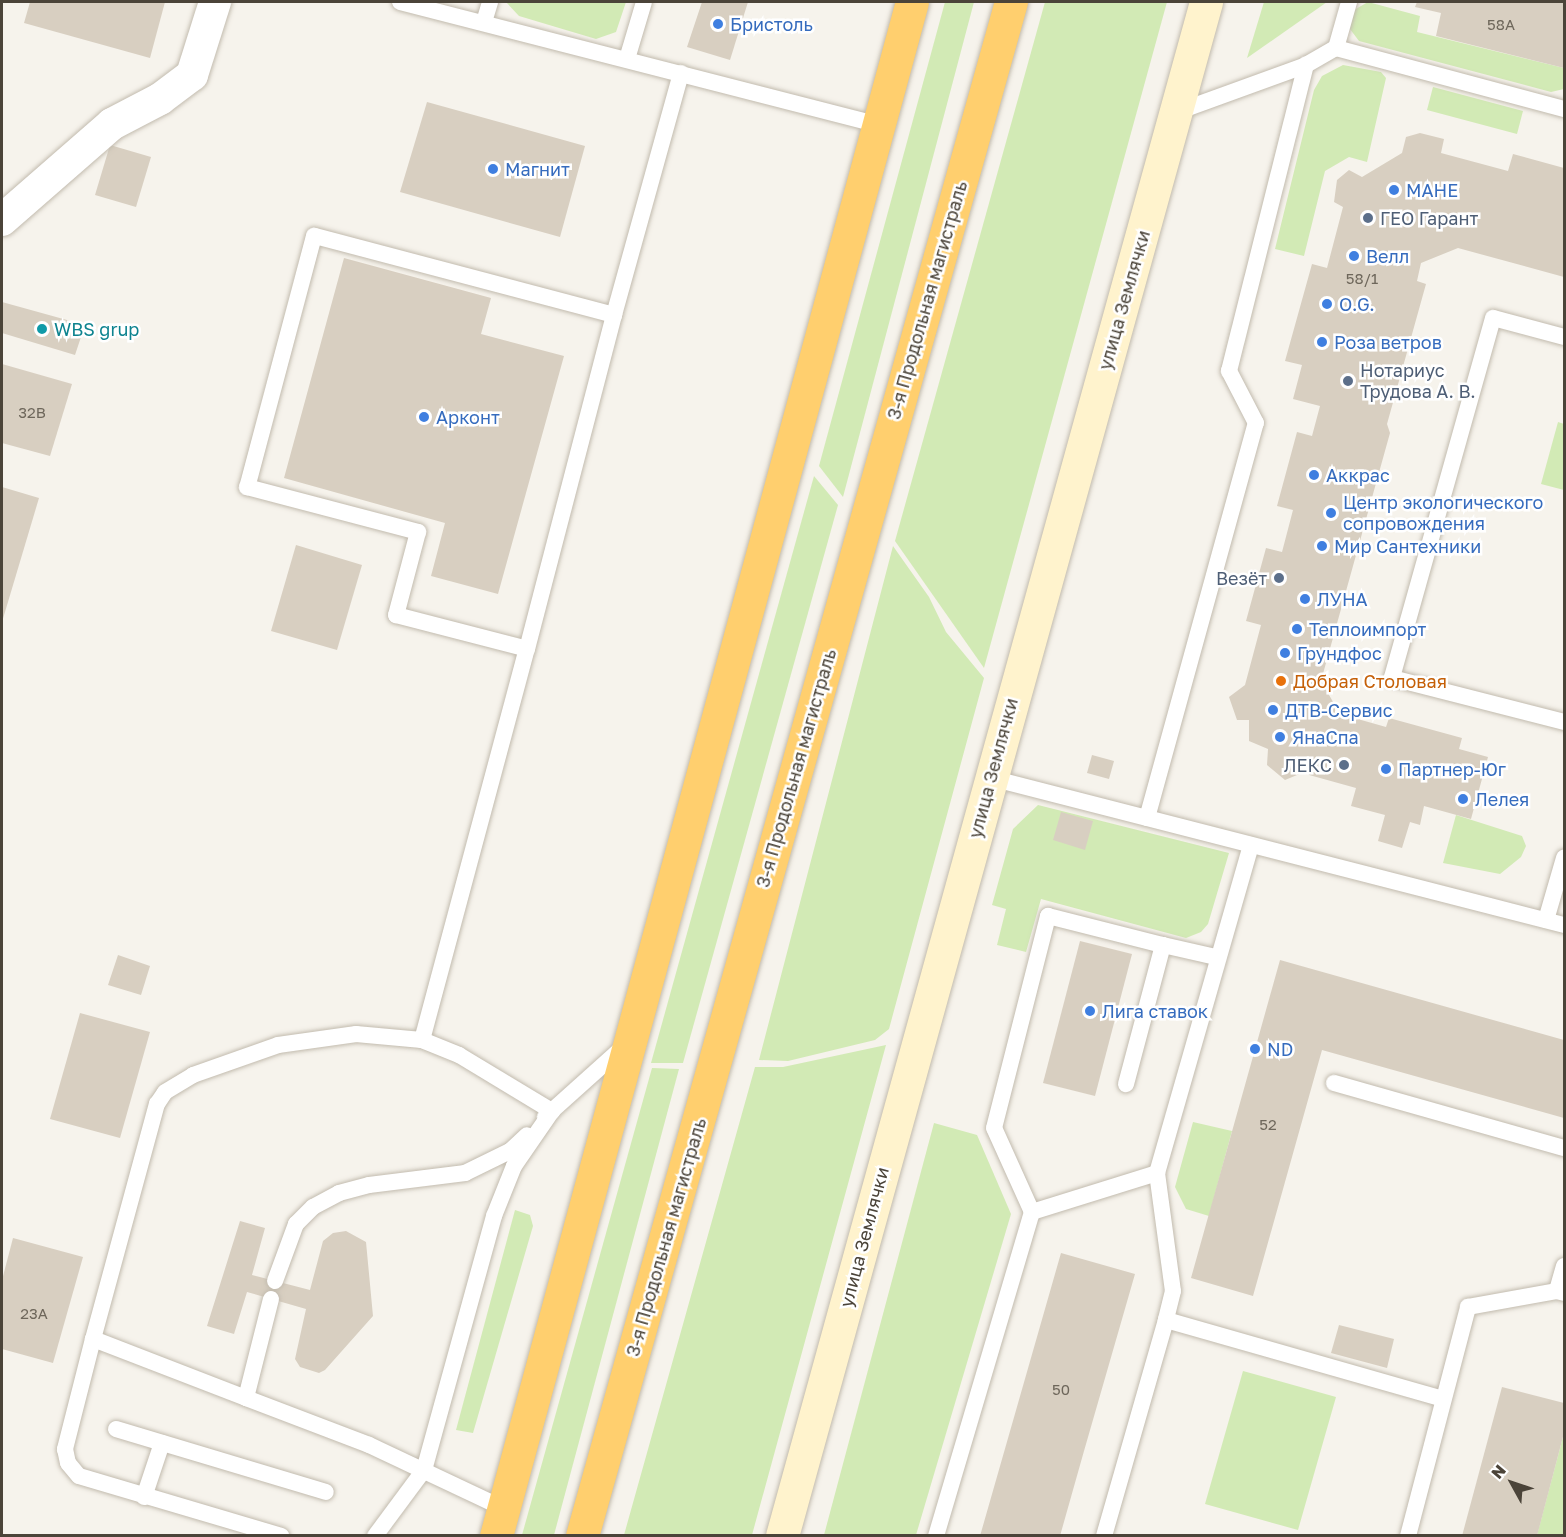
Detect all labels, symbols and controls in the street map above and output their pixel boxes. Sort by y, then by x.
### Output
place label: Бристоль [730,13,813,35]
house number: 58А [1487,16,1515,34]
marker: Бристоль [711,17,725,31]
place label: Магнит [505,158,570,180]
marker: Магнит [486,162,500,176]
street label: 3-я Продольная магистраль [883,178,971,422]
place label: МАНЕ [1406,179,1458,201]
marker: МАНЕ [1387,183,1401,197]
place label: ГЕО Гарант [1380,207,1478,229]
marker: ГЕО Гарант [1361,211,1375,225]
street label: улица Землячки [1094,228,1154,372]
place label: Велл [1366,245,1409,267]
marker: Велл [1347,249,1361,263]
house number: 58/1 [1346,270,1378,288]
place label: O.G. [1339,293,1375,315]
marker: O.G. [1320,297,1334,311]
place label: WBS grup [54,318,139,340]
marker: WBS grup [35,322,49,336]
place label: Роза ветров [1334,331,1442,353]
marker: Роза ветров [1315,335,1329,349]
place label: Нотариус Трудова А. В. [1360,360,1476,403]
marker: Нотариус Трудова А. В. [1341,374,1355,388]
house number: 32В [18,404,46,422]
place label: Арконт [436,406,500,428]
marker: Арконт [417,410,431,424]
place label: Аккрас [1326,464,1390,486]
marker: Аккрас [1307,468,1321,482]
place label: Центр экологического сопровождения [1343,492,1543,534]
marker: Центр экологического сопровождения [1324,506,1338,520]
place label: Мир Сантехники [1334,535,1481,557]
marker: Мир Сантехники [1315,539,1329,553]
place label: Везёт [1216,567,1267,589]
marker: Везёт [1272,571,1286,585]
place label: ЛУНА [1317,588,1368,610]
marker: ЛУНА [1298,592,1312,606]
place label: Теплоимпорт [1309,618,1426,640]
marker: Теплоимпорт [1290,622,1304,636]
place label: Грундфос [1297,642,1382,664]
street label: 3-я Продольная магистраль [752,646,840,890]
marker: Грундфос [1278,646,1292,660]
place label: Добрая Столовая [1293,670,1447,692]
marker: Добрая Столовая [1274,674,1288,688]
street label: улица Землячки [964,696,1022,840]
place label: ДТВ-Сервис [1285,699,1393,721]
marker: ДТВ-Сервис [1266,703,1280,717]
place label: ЯнаСпа [1292,726,1359,748]
marker: ЯнаСпа [1273,730,1287,744]
place label: ЛЕКС [1284,754,1332,776]
marker: ЛЕКС [1337,758,1351,772]
place label: Партнер-Юг [1398,758,1506,780]
marker: Партнер-Юг [1379,762,1393,776]
place label: Лелея [1475,788,1529,810]
marker: Лелея [1456,792,1470,806]
place label: Лига ставок [1102,1000,1208,1022]
marker: Лига ставок [1083,1004,1097,1018]
place label: ND [1267,1038,1293,1060]
marker: ND [1248,1042,1262,1056]
street label: 3-я Продольная магистраль [622,1115,710,1359]
house number: 52 [1259,1116,1277,1134]
street label: улица Землячки [835,1165,893,1309]
house number: 23А [20,1305,48,1323]
house number: 50 [1052,1381,1070,1399]
north arrow [1482,1453,1542,1513]
text: N [1487,1460,1510,1483]

